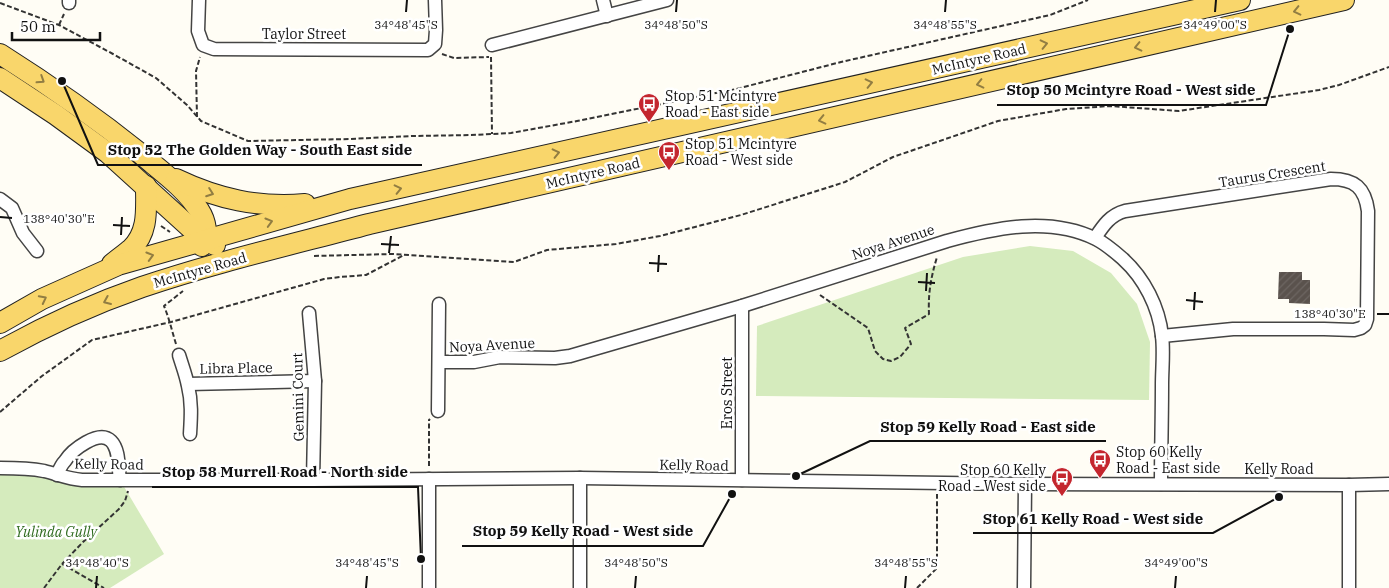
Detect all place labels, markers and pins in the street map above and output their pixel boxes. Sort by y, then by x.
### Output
callout: Stop 50 Mcintyre Road - West side [997,75,1266,105]
place label: Stop 51 Mcintyre Road - East side [665,87,777,121]
bus stop icon: Stop 51 Mcintyre Road - East side [637,92,661,123]
callout: Stop 52 The Golden Way - South East side [98,135,422,165]
place label: Stop 51 Mcintyre Road - West side [685,135,797,169]
bus stop icon: Stop 51 Mcintyre Road - West side [657,140,681,171]
callout: Stop 59 Kelly Road - East side [870,411,1106,441]
place label: Stop 60 Kelly Road - East side [1116,443,1220,477]
bus stop icon: Stop 60 Kelly Road - East side [1088,448,1112,479]
callout: Stop 58 Murrell Road - North side [152,457,418,487]
place label: Stop 60 Kelly Road - West side [938,461,1047,495]
bus stop icon: Stop 60 Kelly Road - West side [1050,466,1074,497]
callout: Stop 61 Kelly Road - West side [973,503,1213,533]
callout: Stop 59 Kelly Road - West side [462,516,703,546]

